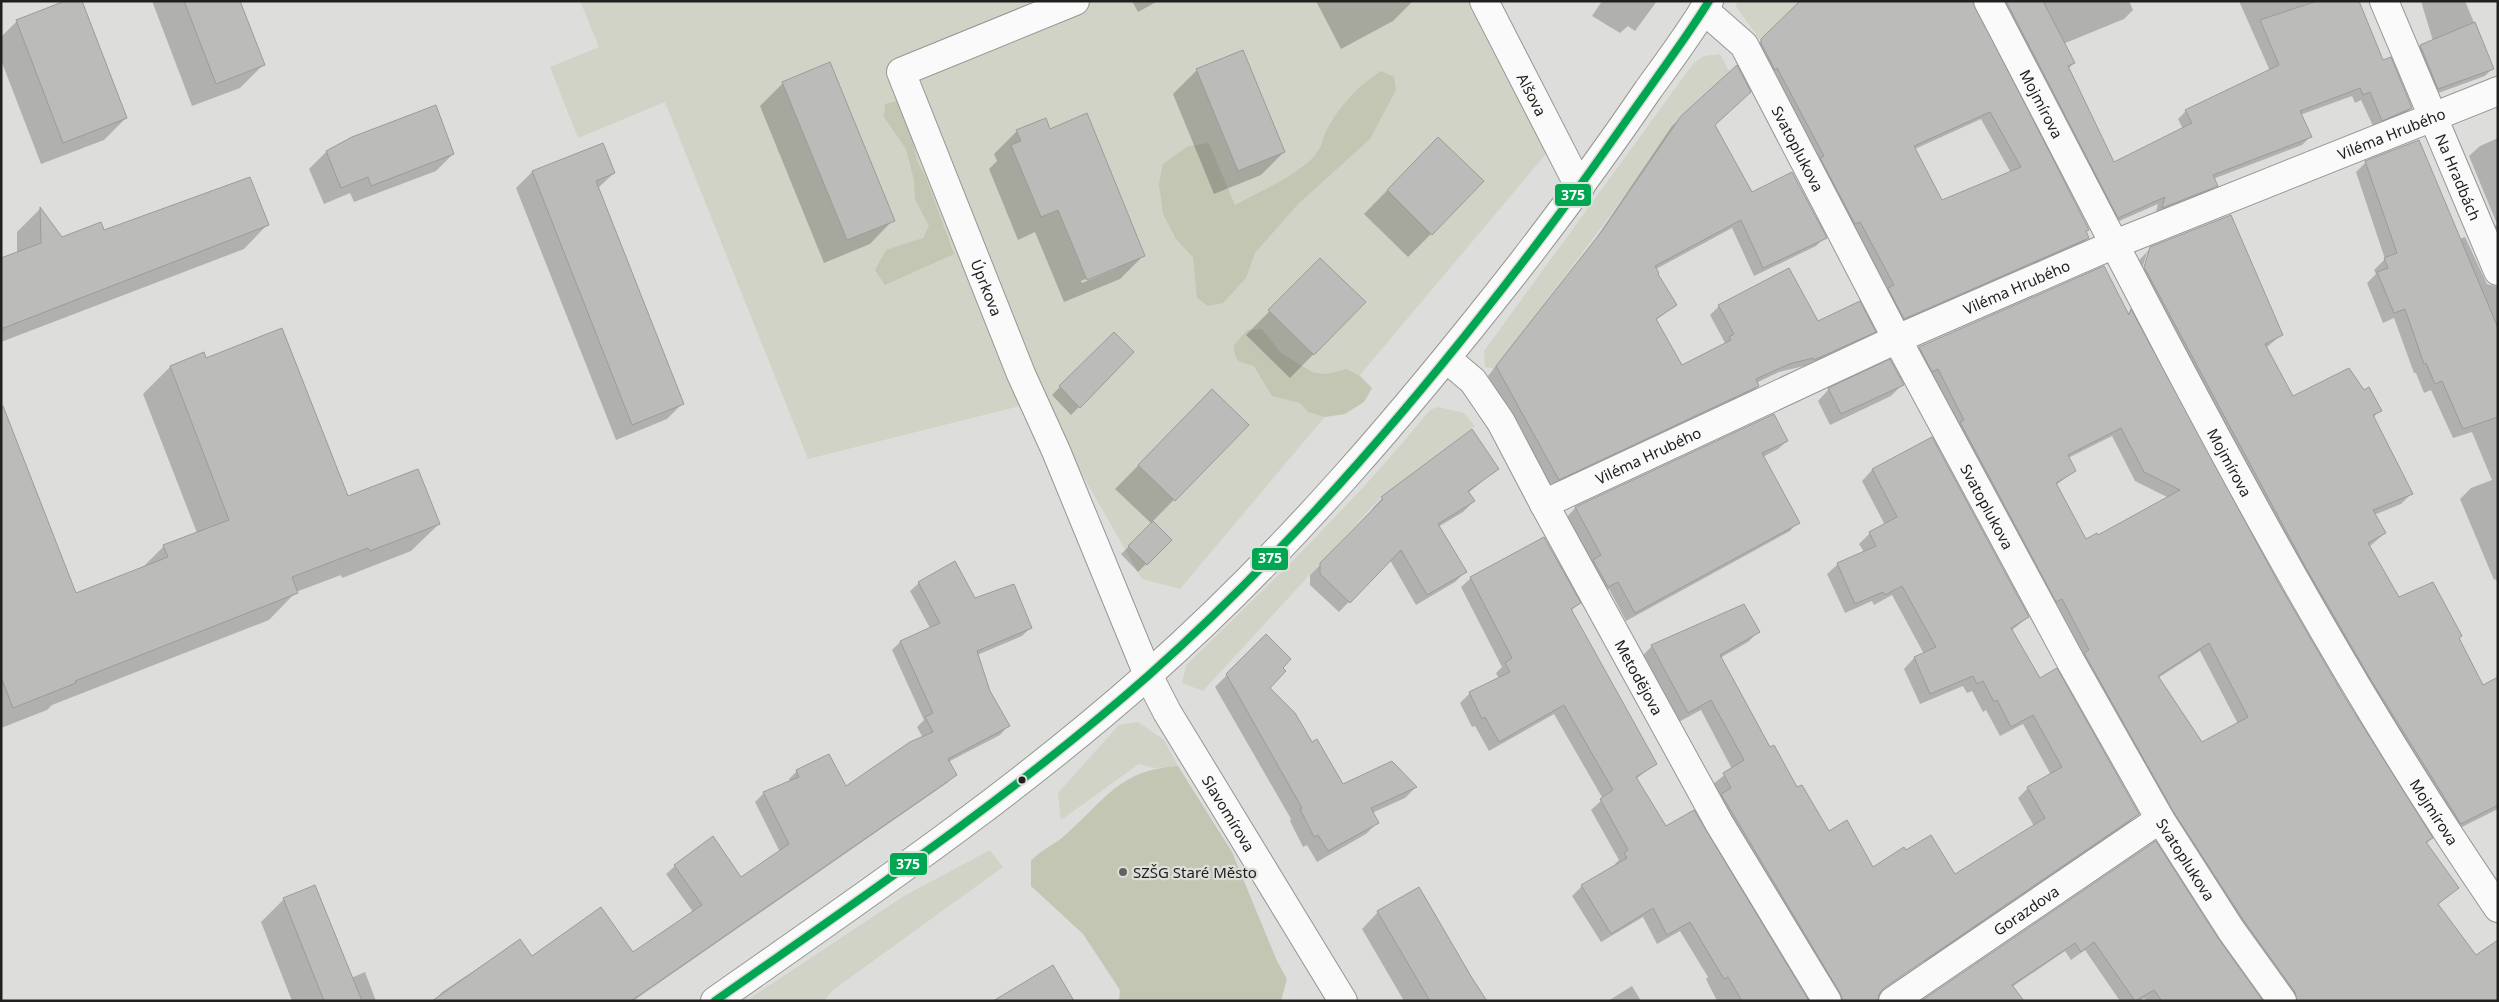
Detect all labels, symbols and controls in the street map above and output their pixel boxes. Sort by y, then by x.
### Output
street label: Mojmírova [2015,66,2068,142]
street label: Alšova [1513,70,1551,119]
street label: Svatoplukova [1767,102,1829,195]
street label: Viléma Hrubého [2335,103,2448,164]
street label: Na Hradbách [2431,130,2486,223]
line badge: 375 [1554,183,1592,207]
text: 375 [1561,185,1585,204]
street label: Viléma Hrubého [1960,255,2073,319]
street label: Úprkova [966,256,1007,319]
street label: Viléma Hrubého [1592,422,1704,489]
street label: Mojmírova [2203,425,2257,500]
street label: Svatoplukova [1956,461,2018,553]
line badge: 375 [1251,547,1289,571]
text: 375 [1258,548,1282,567]
street label: Metodějova [1610,636,1668,719]
street label: Slavomírova [1198,772,1260,855]
unlabelled marker [1017,775,1027,785]
street label: Mojmírova [2406,775,2463,849]
street label: Svatoplukova [2152,814,2220,904]
line badge: 375 [889,852,928,876]
text: 375 [896,854,920,873]
place label: SZŠG Staré Město [1133,862,1257,882]
marker: SZŠG Staré Město [1117,866,1129,878]
street label: Gorazdova [1989,881,2063,940]

